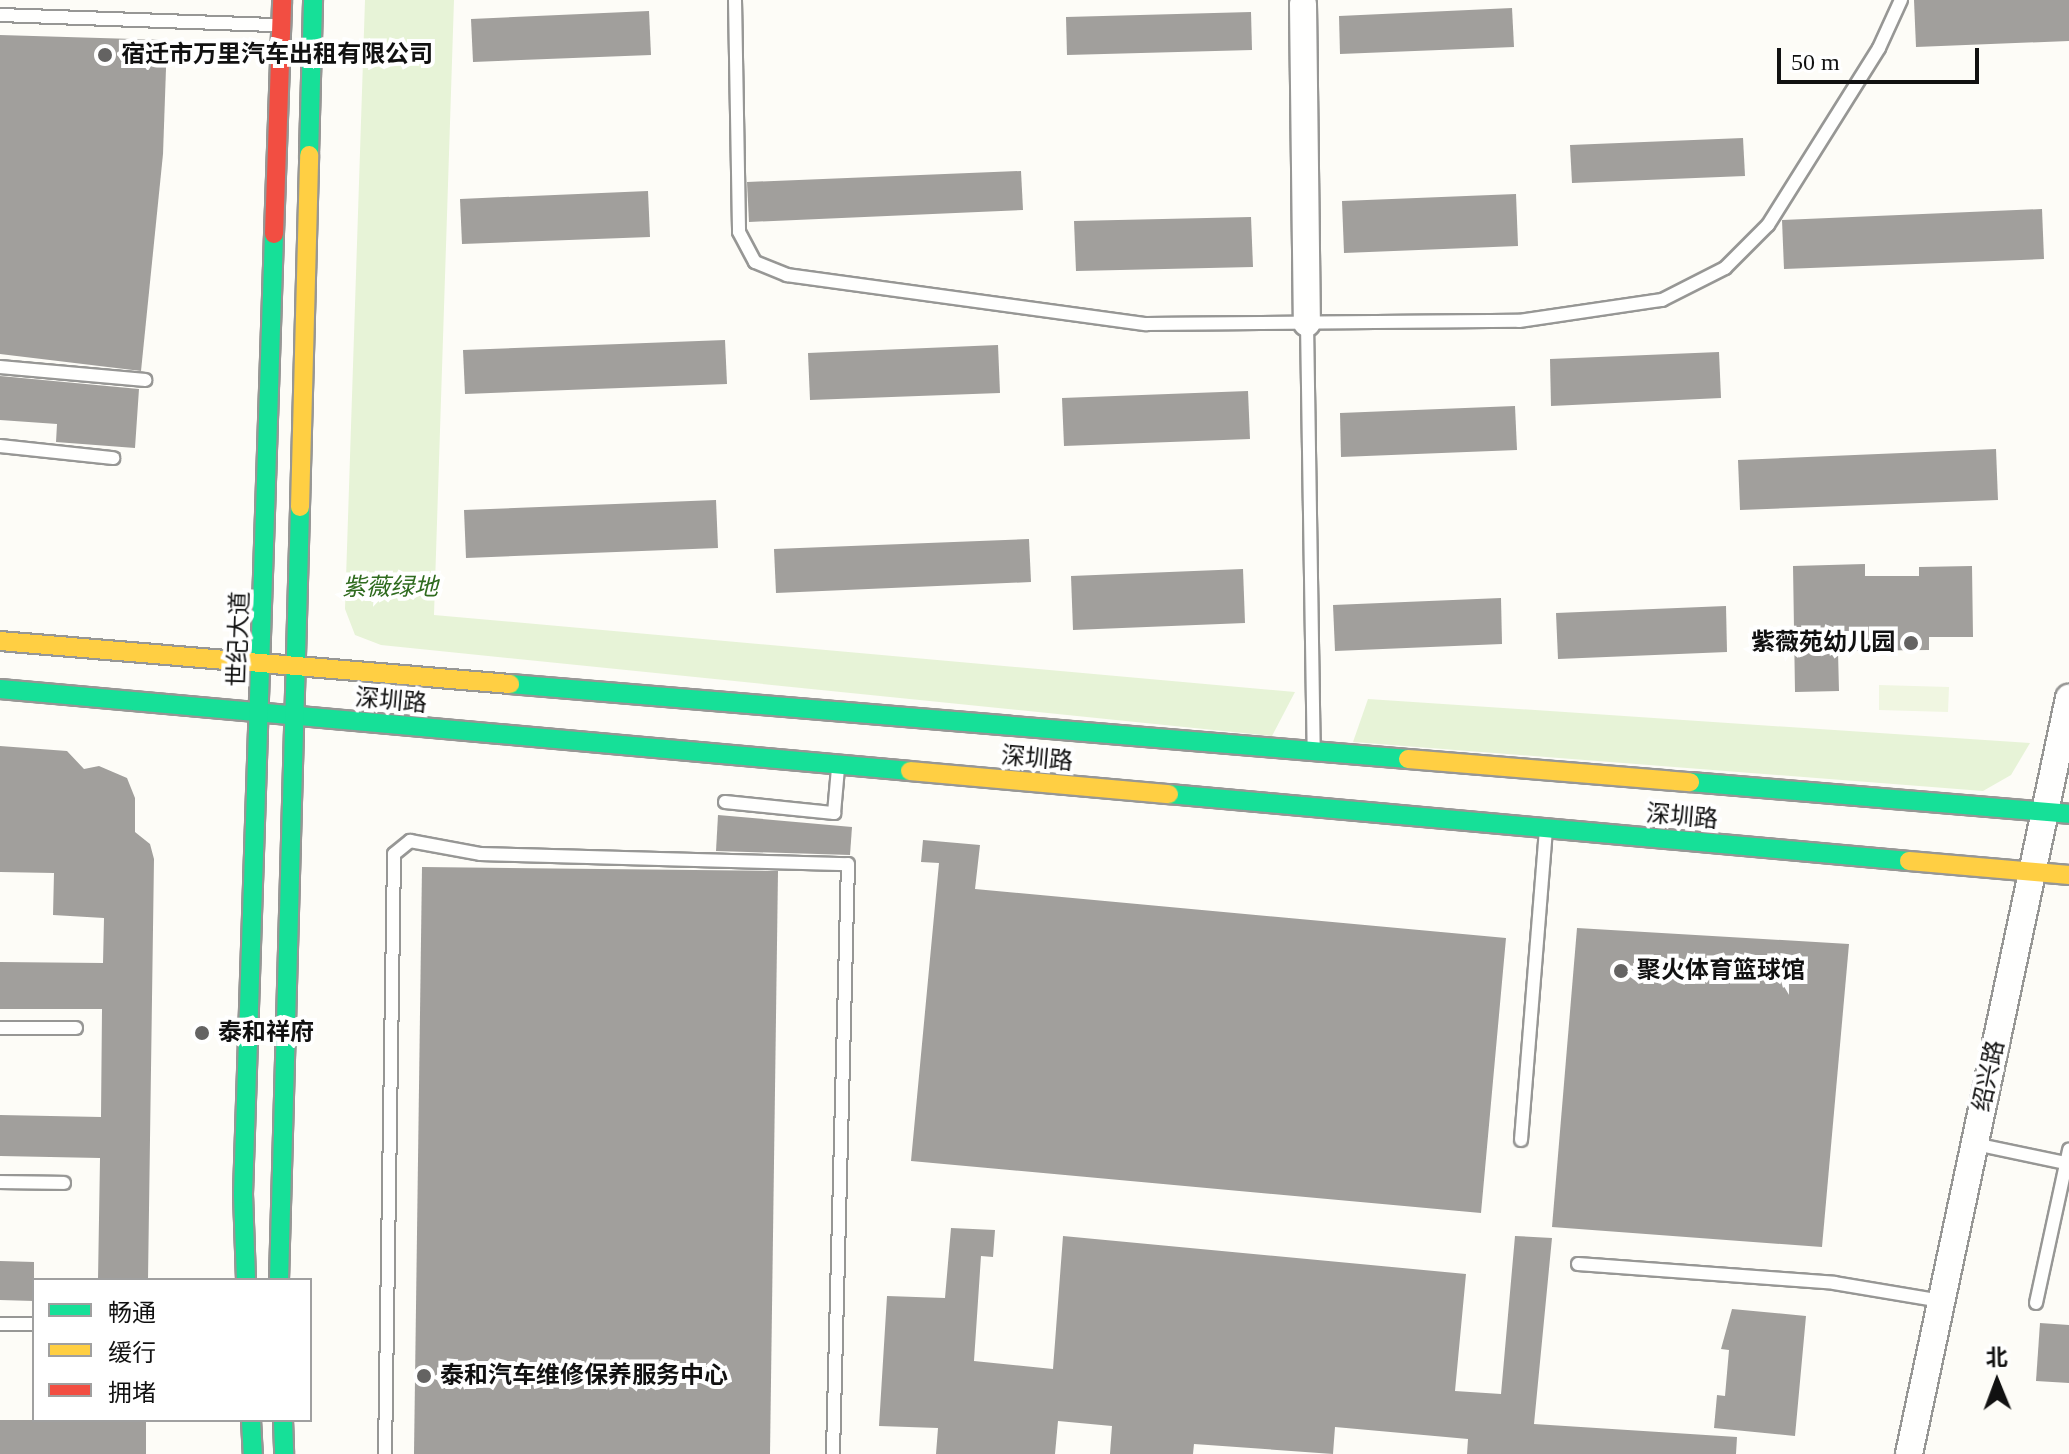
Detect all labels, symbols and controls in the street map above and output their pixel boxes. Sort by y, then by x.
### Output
scale bar [1781,32,1983,82]
place label: 宿迁市万里汽车出租有限公司 [121,41,433,69]
marker: 宿迁市万里汽车出租有限公司 [96,46,114,64]
text: 50 m [1791,49,1840,75]
park label: 紫薇绿地 [342,574,438,602]
street label: 世纪大道 [223,591,255,687]
place label: 紫薇苑幼儿园 [1751,629,1895,657]
marker: 紫薇苑幼儿园 [1902,634,1920,652]
street label: 深圳路 [354,684,428,718]
street label: 深圳路 [1000,742,1074,776]
street label: 深圳路 [1645,800,1719,834]
place label: 聚火体育篮球馆 [1637,957,1805,985]
marker: 聚火体育篮球馆 [1612,962,1630,980]
place label: 泰和祥府 [218,1019,314,1047]
marker: 泰和祥府 [193,1024,211,1042]
street label: 绍兴路 [1967,1038,2011,1114]
legend [32,1278,312,1422]
text: 畅通 [108,1300,156,1326]
text: 缓行 [108,1340,156,1366]
north arrow [1957,1342,2037,1422]
text: 北 [1985,1345,2008,1370]
place label: 泰和汽车维修保养服务中心 [440,1362,728,1390]
marker: 泰和汽车维修保养服务中心 [415,1367,433,1385]
text: 拥堵 [108,1380,156,1406]

